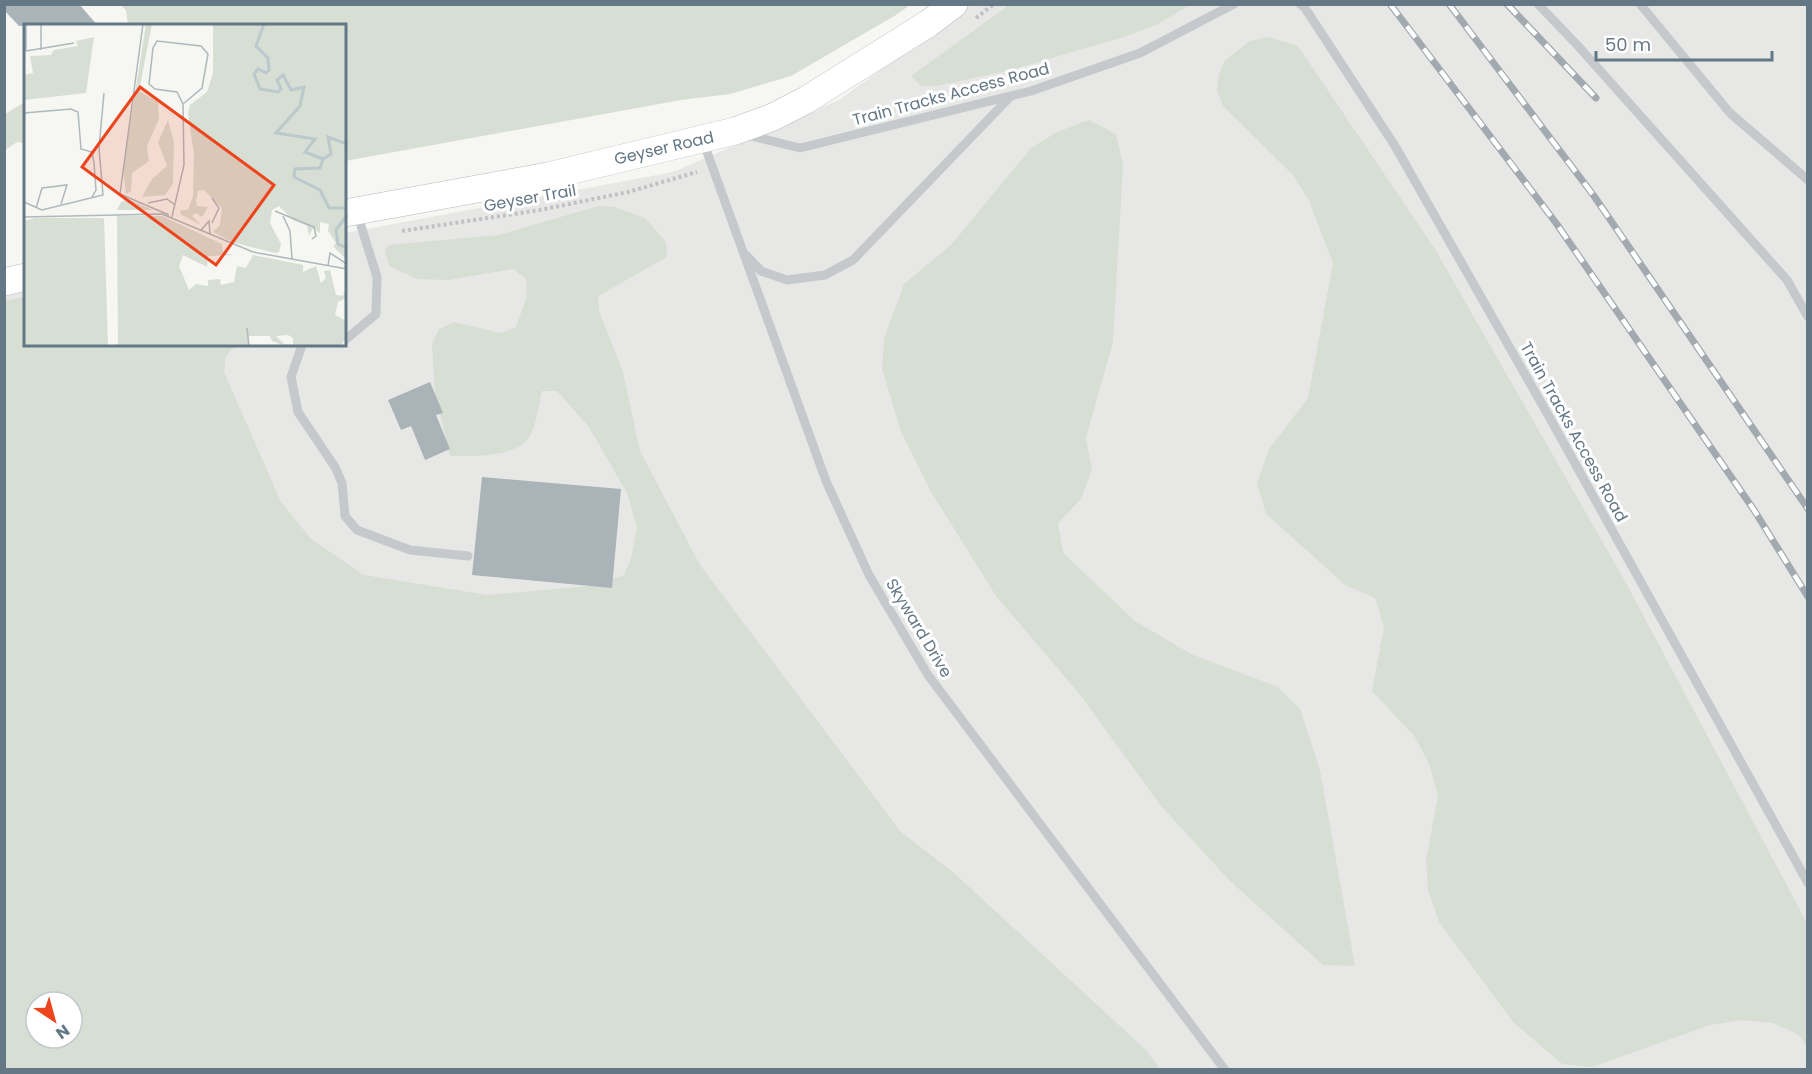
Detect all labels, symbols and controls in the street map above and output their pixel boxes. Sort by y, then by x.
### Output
inset map [24,24,346,346]
scale bar [1596,24,1772,62]
text: 50 m [1605,32,1651,57]
street label: Train Tracks Access Road [850,57,1052,131]
street label: Geyser Road [612,125,716,171]
street label: Geyser Trail [482,179,578,217]
street label: Train Tracks Access Road [1515,338,1633,526]
street label: Skyward Drive [880,574,958,682]
north arrow [24,990,84,1050]
text: N [51,1019,74,1045]

